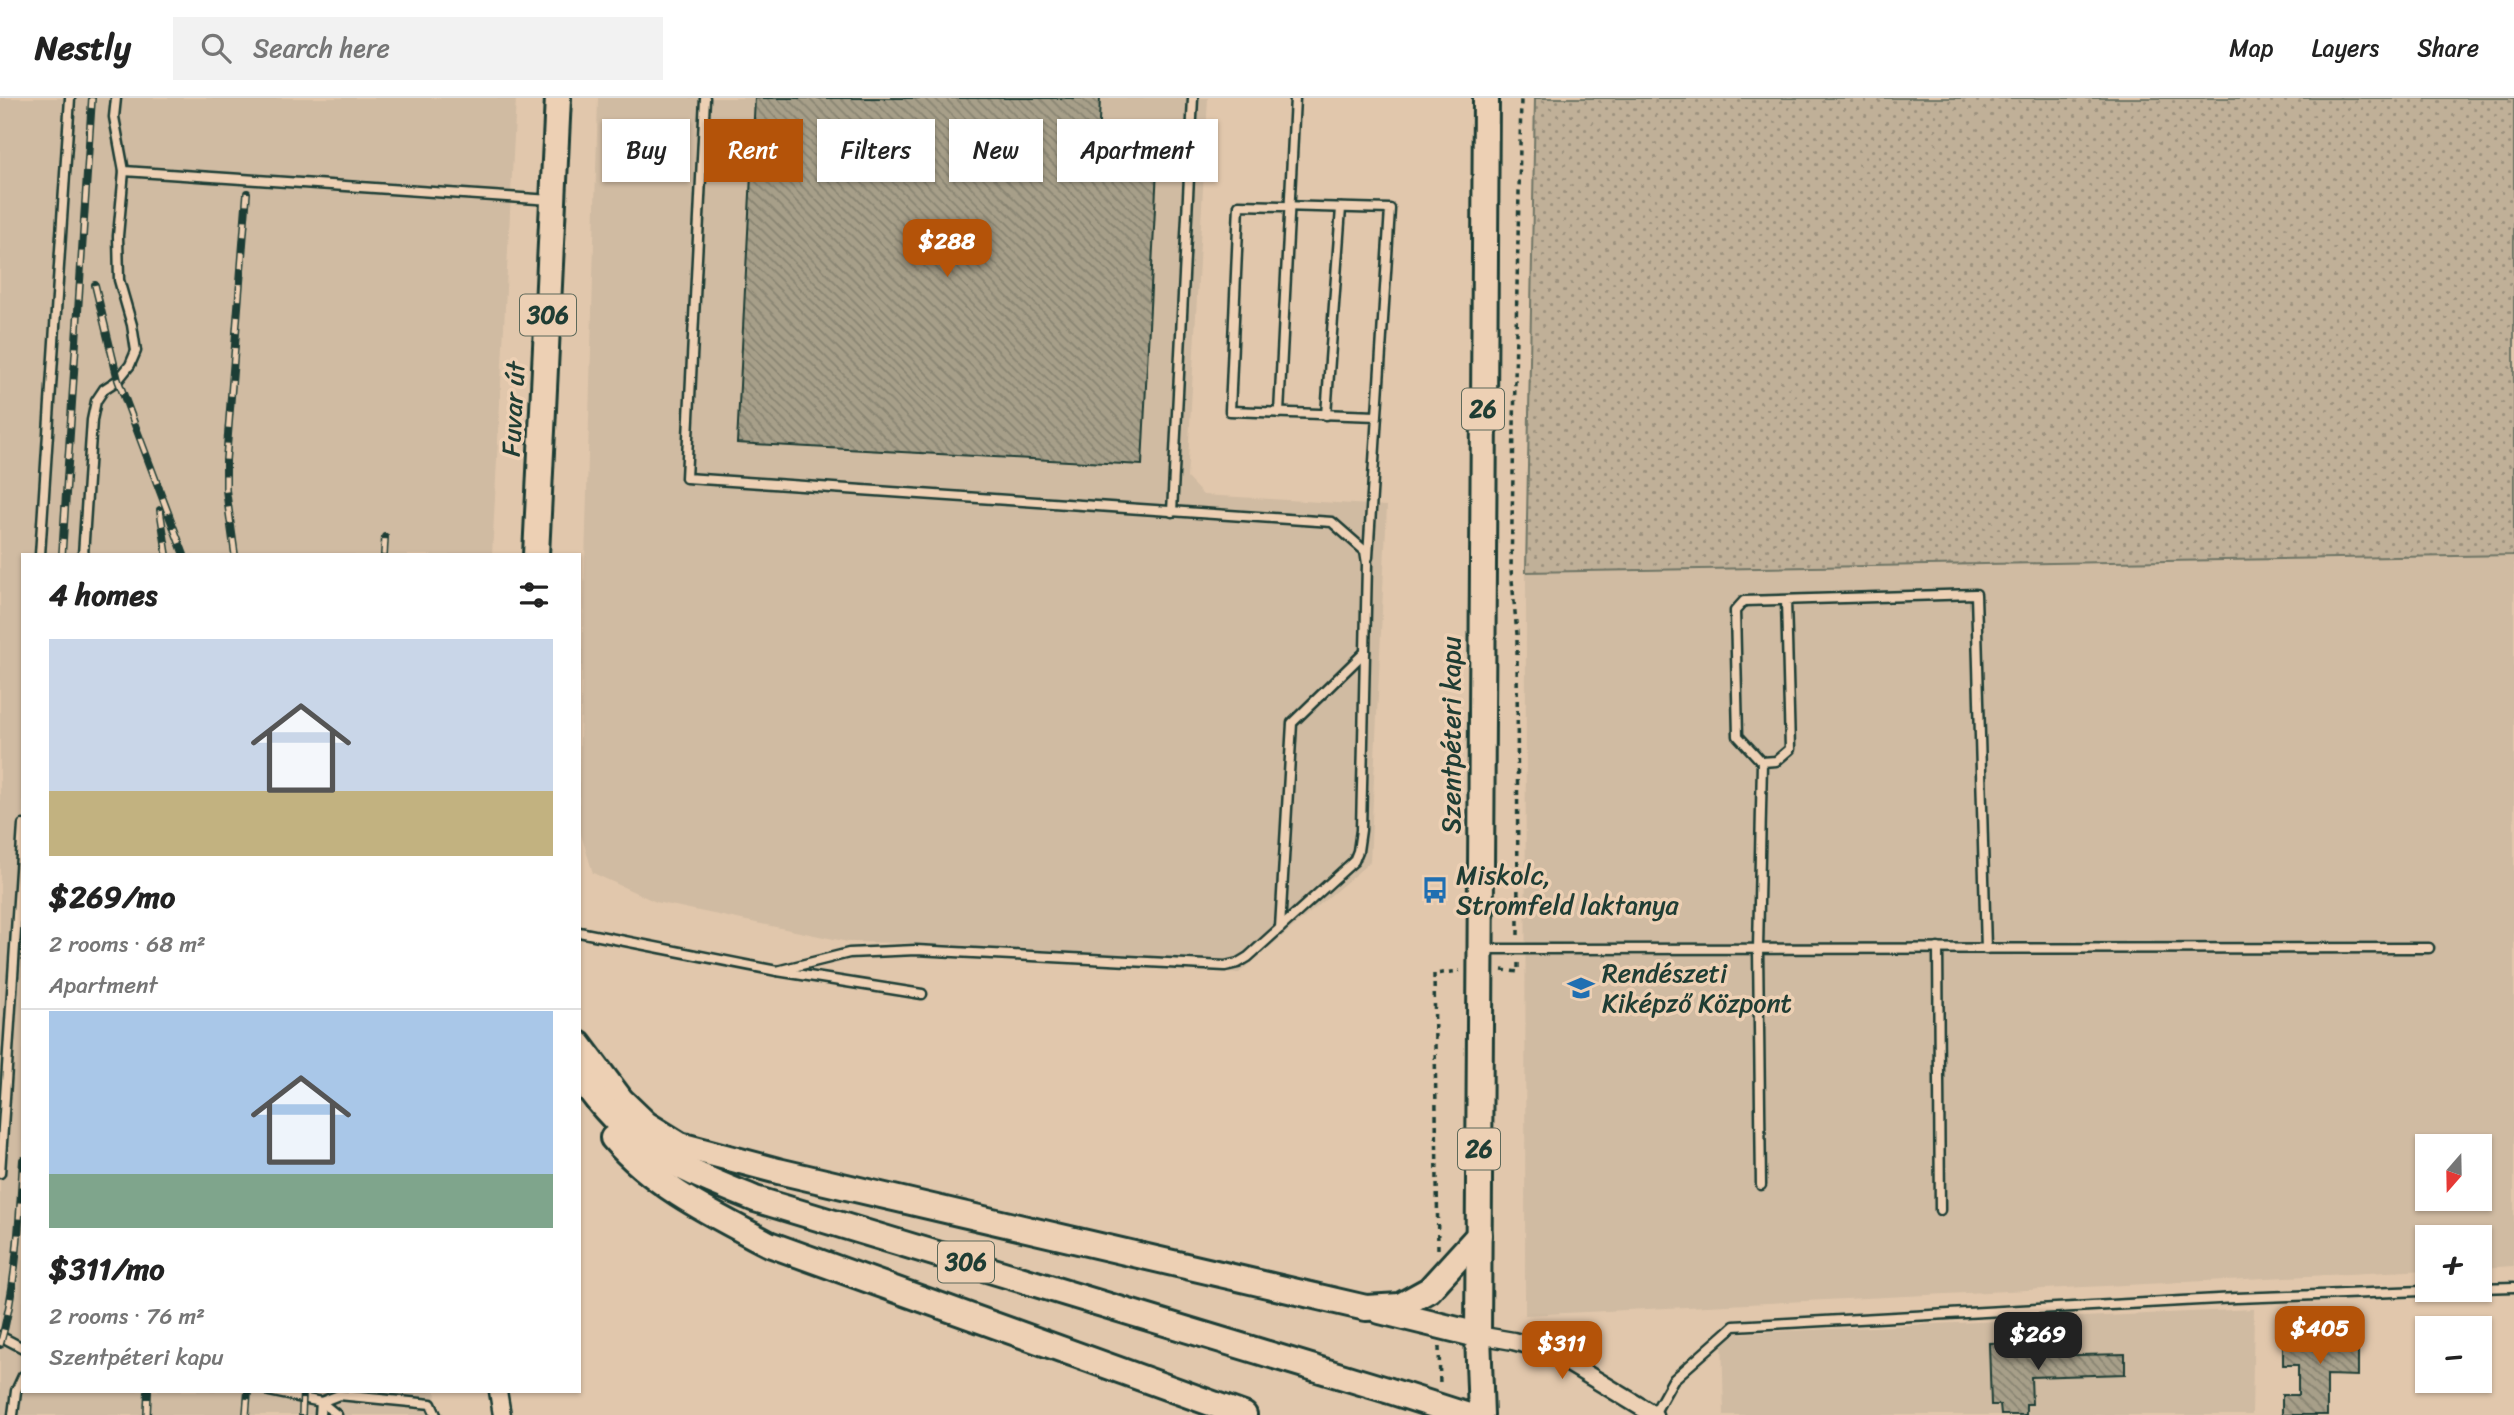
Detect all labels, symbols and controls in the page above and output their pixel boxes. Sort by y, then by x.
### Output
search box [173,17,663,80]
text: Nestly [35,19,131,77]
text: Search here [253,25,390,71]
text: Map [2229,27,2274,69]
text: Layers [2312,27,2379,69]
text: Share [2417,27,2479,69]
icon: search [197,29,235,67]
chip: Buy [602,119,690,182]
chip: Rent [704,119,803,182]
chip: Filters [817,119,935,182]
chip: New [949,119,1043,182]
chip: Apartment [1057,119,1218,182]
pin: $288 [906,220,988,279]
text: $288 [919,221,975,262]
road number: 306 [520,294,576,336]
street label: Fuvar út [488,359,539,458]
road number: 26 [1462,388,1504,430]
text: 4 homes [49,568,157,622]
icon: filters [515,576,553,614]
street label: Szentpéteri kapu [1428,636,1474,834]
icon: home [238,685,364,811]
place label: Miskolc, Stromfeld laktanya [1456,852,1680,928]
text: $269/mo [49,870,175,924]
bus stop icon: Miskolc, Stromfeld laktanya [1420,875,1450,905]
text: 2 rooms · 68 m² [49,924,206,965]
place label: Rendészeti Kiképző Központ [1602,950,1792,1026]
text: Apartment [49,965,158,1006]
school or university icon: Rendészeti Kiképző Központ [1566,973,1596,1003]
icon: home [238,1057,364,1183]
road number: 26 [1458,1128,1500,1170]
north arrow [2415,1134,2492,1211]
map controls [2415,1134,2492,1393]
button: + [2415,1225,2492,1302]
text: $311/mo [49,1242,165,1296]
road number: 306 [938,1242,994,1282]
text: 2 rooms · 76 m² [49,1296,205,1337]
pin: $405 [2279,1306,2361,1366]
text: $405 [2291,1308,2349,1349]
pin: $269 [1997,1312,2079,1372]
text: $269 [2010,1314,2066,1355]
button: − [2415,1316,2492,1393]
pin: $311 [1521,1322,1603,1381]
text: $311 [1538,1323,1586,1364]
text: Szentpéteri kapu [49,1337,224,1378]

